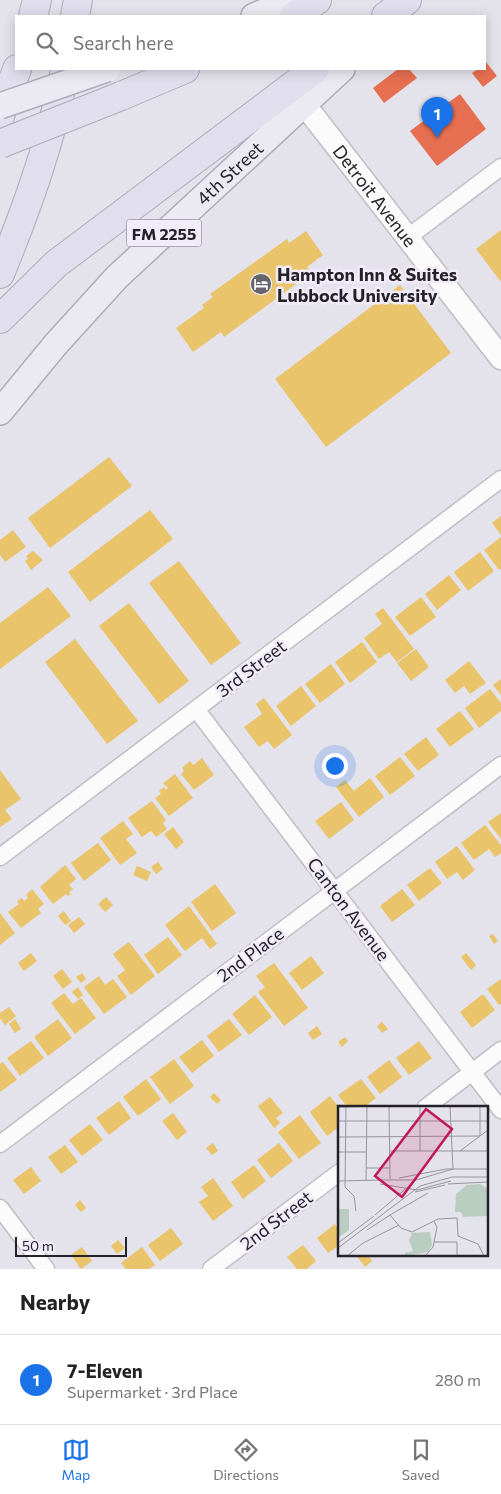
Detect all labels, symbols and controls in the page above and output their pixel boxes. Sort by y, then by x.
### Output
search box [15,15,486,70]
icon: search [33,29,61,57]
text: Search here [73,31,173,54]
pin: 1 [421,97,453,138]
street label: 4th Street [192,137,267,209]
street label: Detroit Avenue [329,140,422,251]
road number: FM 2255 [126,220,202,247]
place label: Hampton Inn & Suites Lubbock University [277,263,457,306]
hotel icon: Hampton Inn & Suites Lubbock University [249,272,273,296]
street label: 3rd Street [212,635,290,701]
your location [322,753,348,779]
street label: Canton Avenue [303,853,395,965]
street label: 2nd Place [212,922,288,986]
inset map [338,1106,488,1256]
street label: 2nd Street [235,1186,317,1254]
scale bar [15,1234,128,1257]
text: 50 m [22,1237,54,1254]
text: Nearby [20,1289,90,1314]
text: 7-Eleven [67,1359,143,1382]
text: 1 [32,1370,40,1389]
text: 280 m [435,1370,481,1389]
text: Supermarket · 3rd Place [67,1382,238,1401]
tab: Map [61,1436,90,1483]
tab: Directions [213,1436,279,1483]
tab: Saved [402,1436,440,1483]

